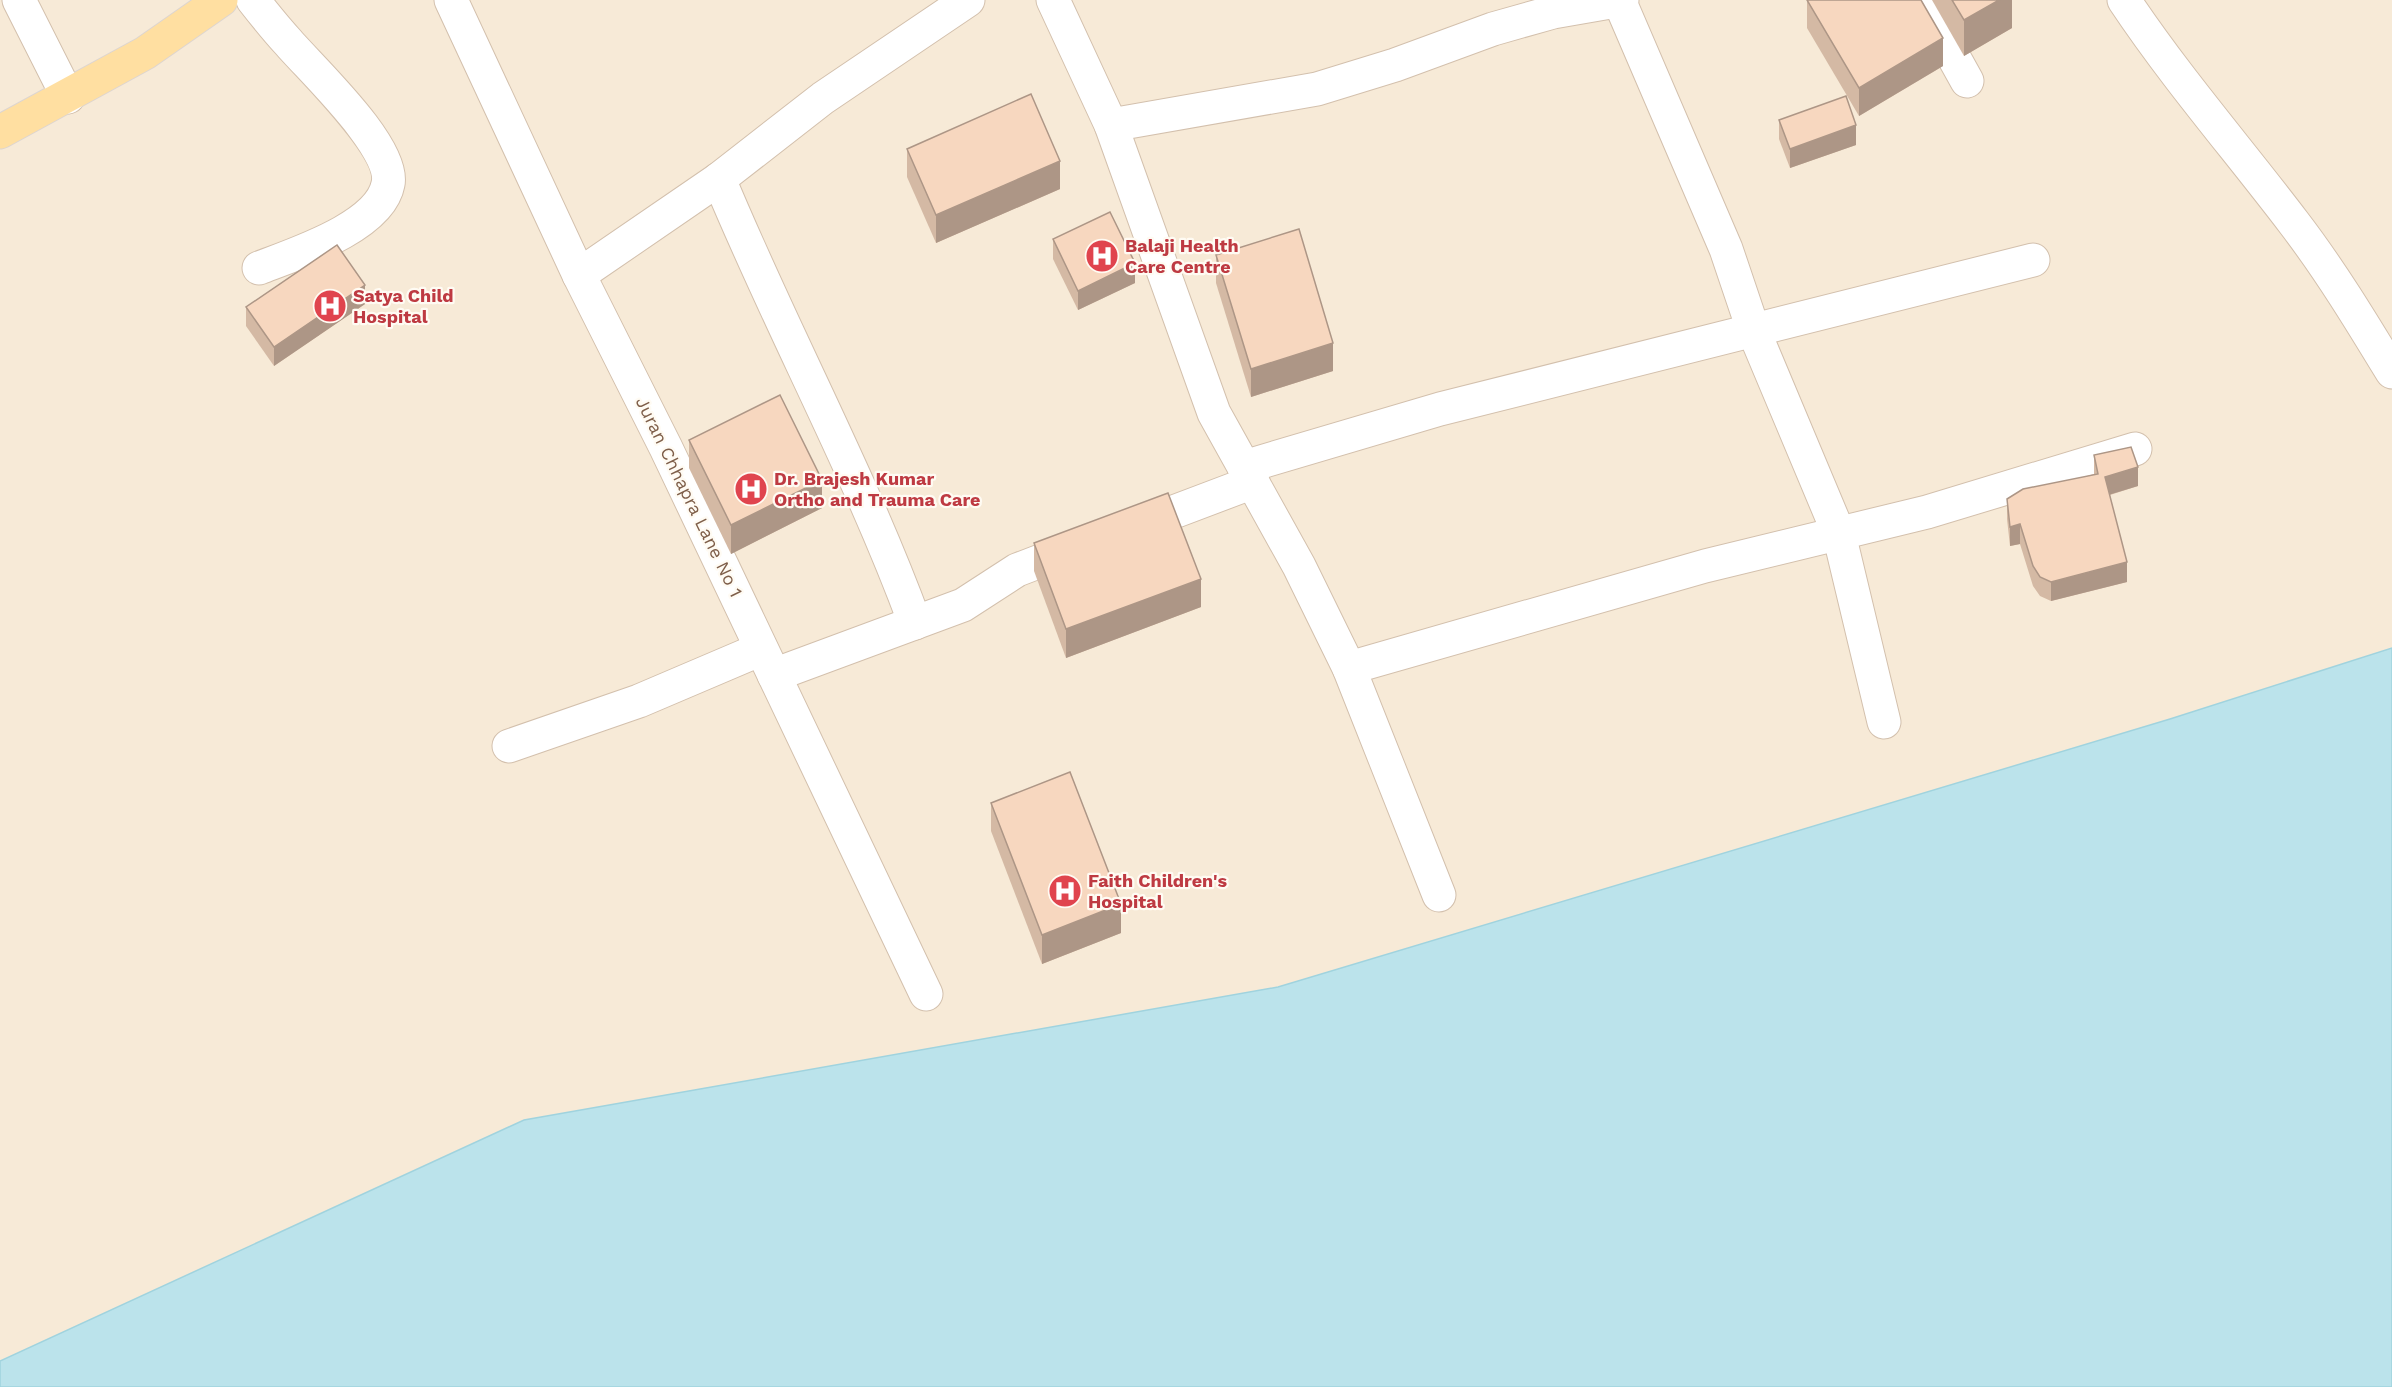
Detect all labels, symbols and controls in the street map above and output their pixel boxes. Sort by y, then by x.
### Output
place label: Balaji Health Care Centre [1125,235,1239,277]
hospital icon: Balaji Health Care Centre [1084,238,1120,274]
place label: Satya Child Hospital [353,285,454,327]
hospital icon: Satya Child Hospital [312,288,348,324]
street label: Juran Chhapra Lane No 1 [632,393,747,600]
place label: Dr. Brajesh Kumar Ortho and Trauma Care [774,468,981,510]
hospital icon: Dr. Brajesh Kumar Ortho and Trauma Care [733,471,769,507]
place label: Faith Children's Hospital [1088,870,1228,912]
hospital icon: Faith Children's Hospital [1047,873,1083,909]

